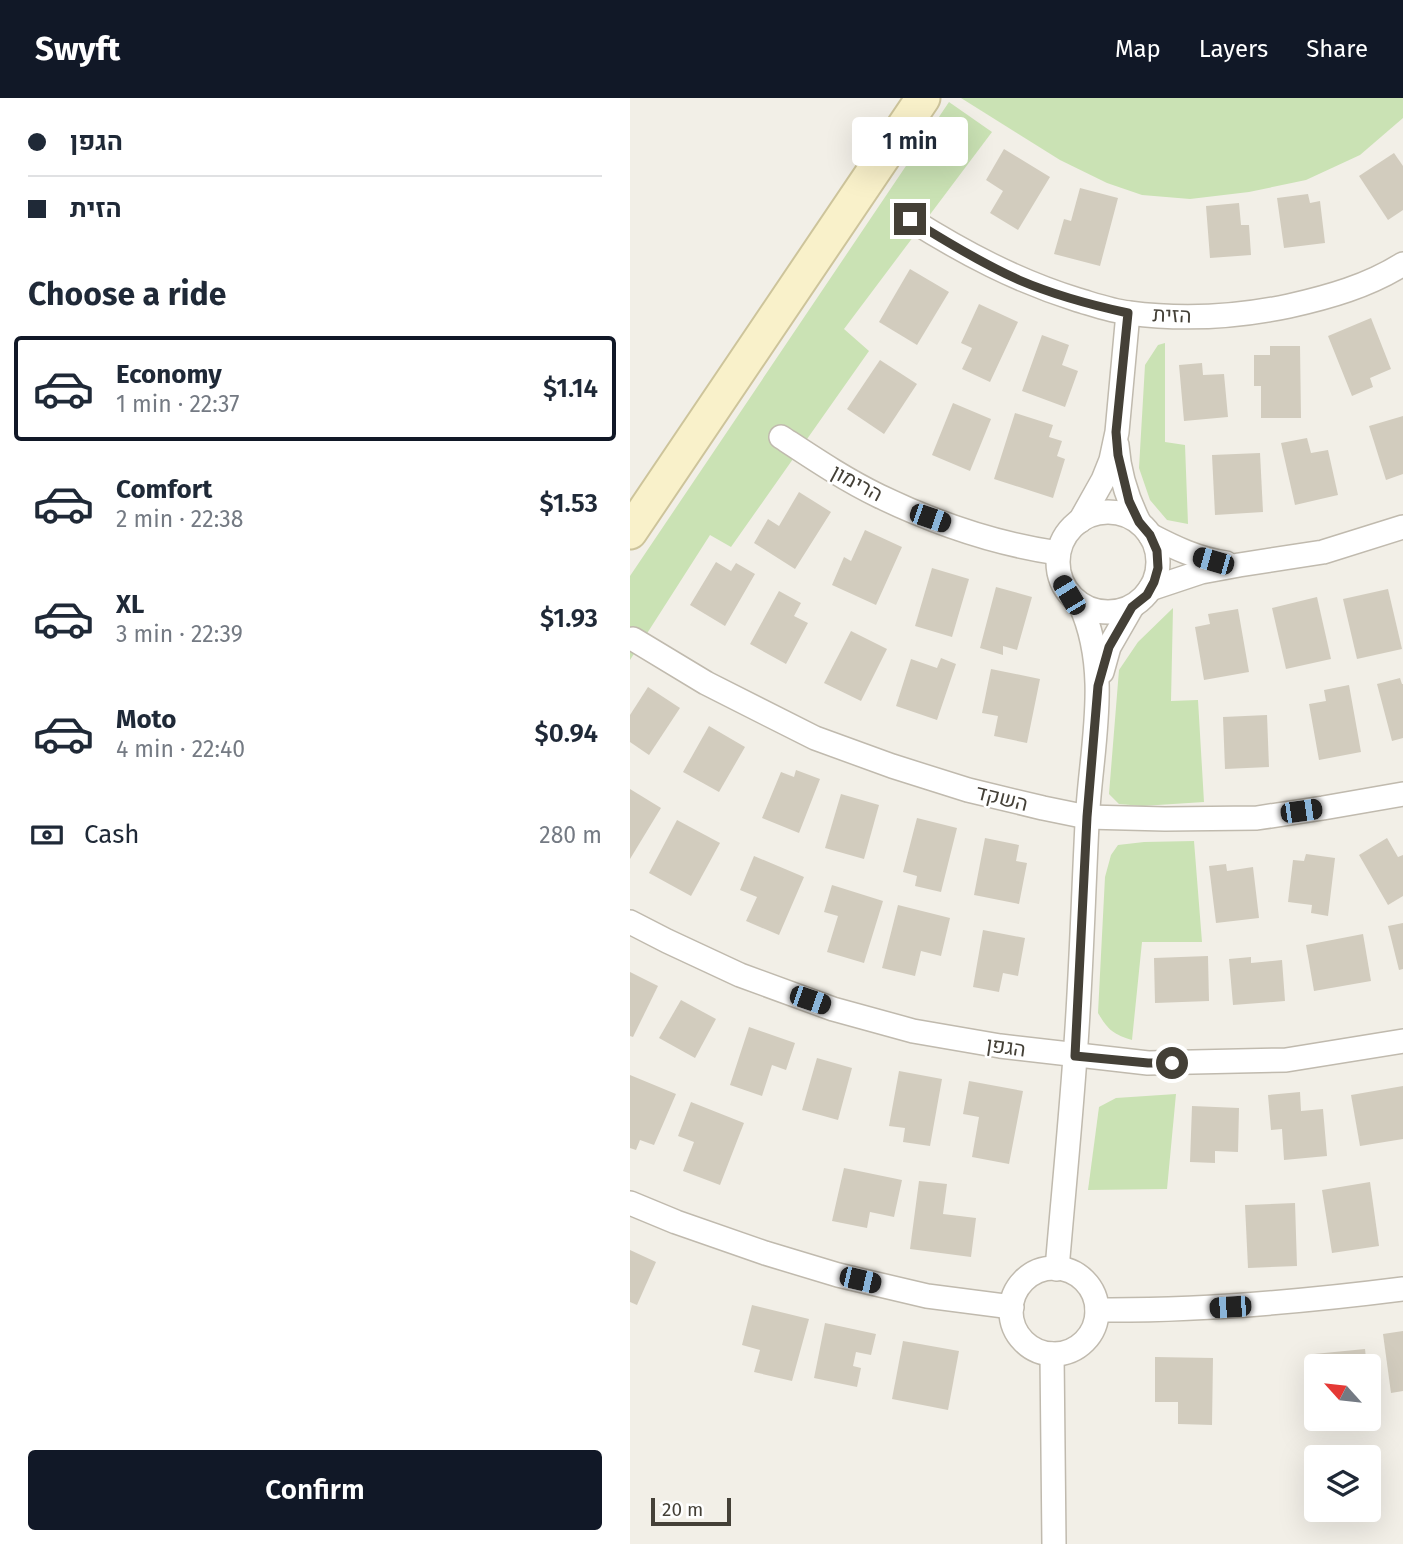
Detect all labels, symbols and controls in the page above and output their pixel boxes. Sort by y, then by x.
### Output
text: Swyft [35,29,120,69]
text: Map [1115,35,1161,63]
text: Layers [1199,35,1268,63]
text: Share [1306,35,1368,63]
callout: 1 min [852,117,968,166]
text: הגפן [70,126,123,157]
text: 1 min [882,127,938,155]
text: הזית [70,193,122,224]
route end [894,203,926,235]
text: Choose a ride [28,275,226,313]
street label: הזית [1152,301,1192,329]
icon: car [32,357,95,420]
text: Economy [116,359,222,390]
text: $1.14 [543,373,598,404]
text: 1 min · 22:37 [116,390,240,418]
street label: הרימון [827,459,887,507]
icon: car [32,472,95,535]
text: Comfort [116,474,212,505]
text: $1.53 [539,488,598,519]
car [907,501,954,535]
text: 2 min · 22:38 [116,505,244,533]
car [1190,545,1237,577]
car [1050,572,1089,618]
icon: car [32,587,95,650]
text: XL [116,589,144,620]
text: $1.93 [540,603,598,634]
text: 3 min · 22:39 [116,620,243,648]
icon: car [32,702,95,765]
text: Moto [116,704,176,735]
text: $0.94 [535,718,598,749]
text: 4 min · 22:40 [116,735,245,763]
street label: השקד [973,779,1031,817]
car [1279,798,1324,824]
icon: cash [28,816,66,854]
text: Cash [84,819,140,850]
text: 280 m [539,821,602,849]
car [787,983,834,1017]
street label: הגפן [985,1031,1027,1063]
route start [1156,1047,1188,1079]
car [838,1265,883,1295]
car [1209,1295,1252,1319]
north arrow [1304,1354,1381,1432]
map controls [1304,1354,1381,1522]
button: layers [1304,1445,1381,1522]
button: Confirm [28,1450,602,1530]
scale bar [651,1495,732,1527]
text: 20 m [662,1498,703,1521]

